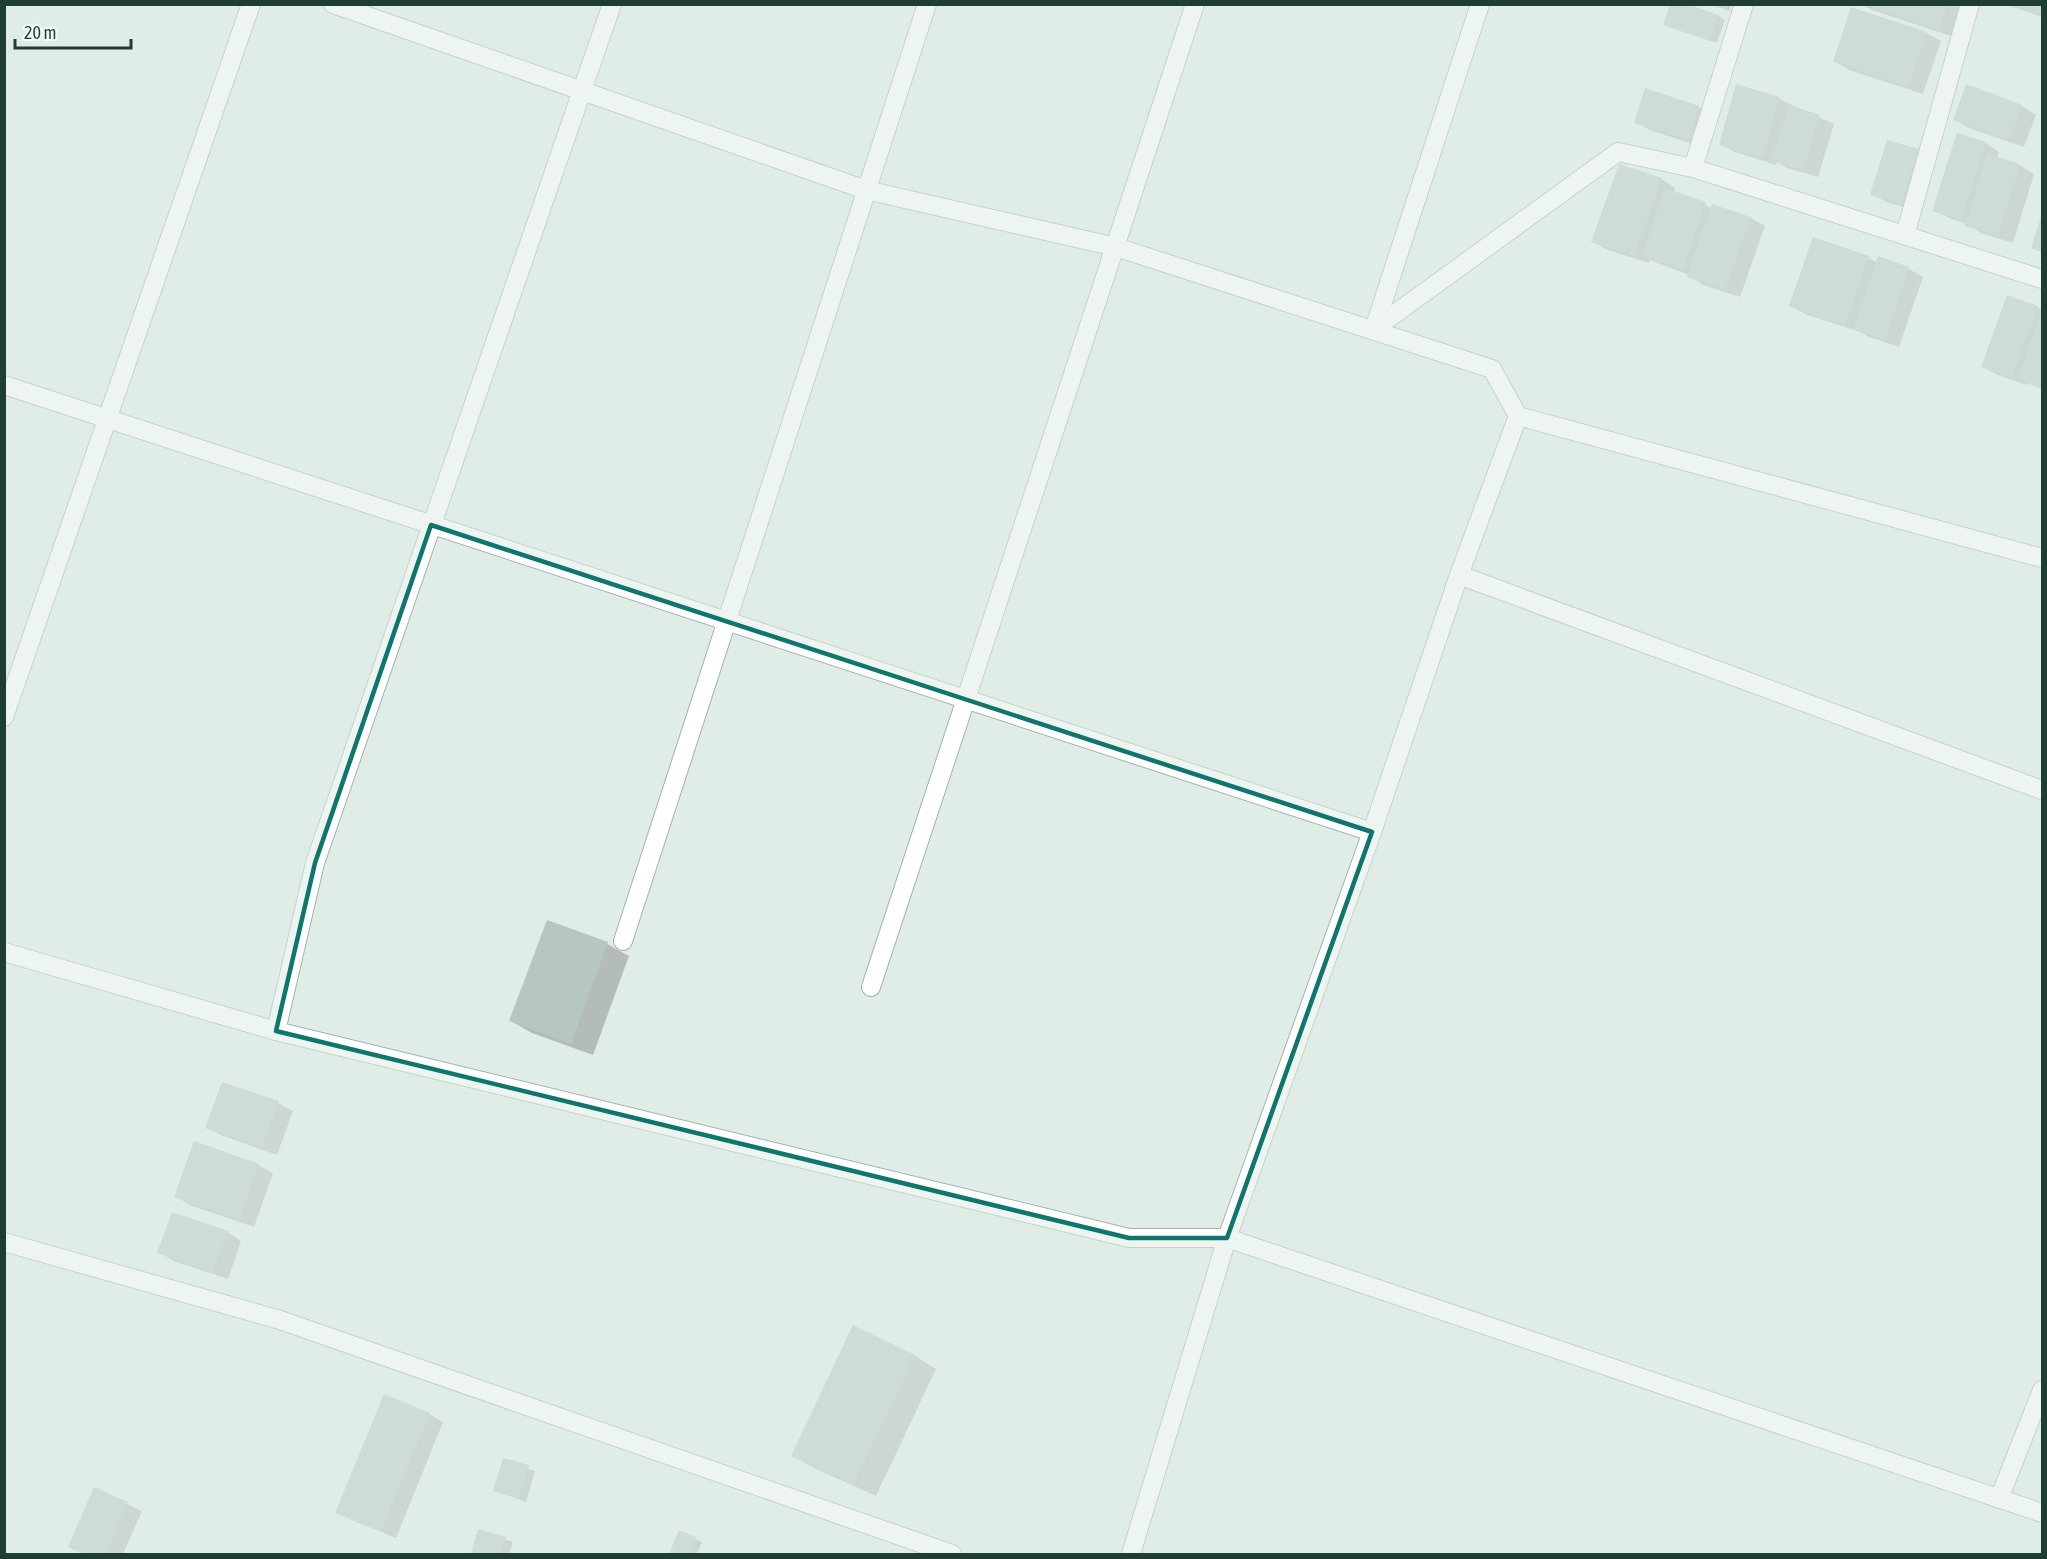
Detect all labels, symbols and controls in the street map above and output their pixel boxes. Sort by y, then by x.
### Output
scale bar [15,12,130,50]
text: 20 m [24,22,56,43]

